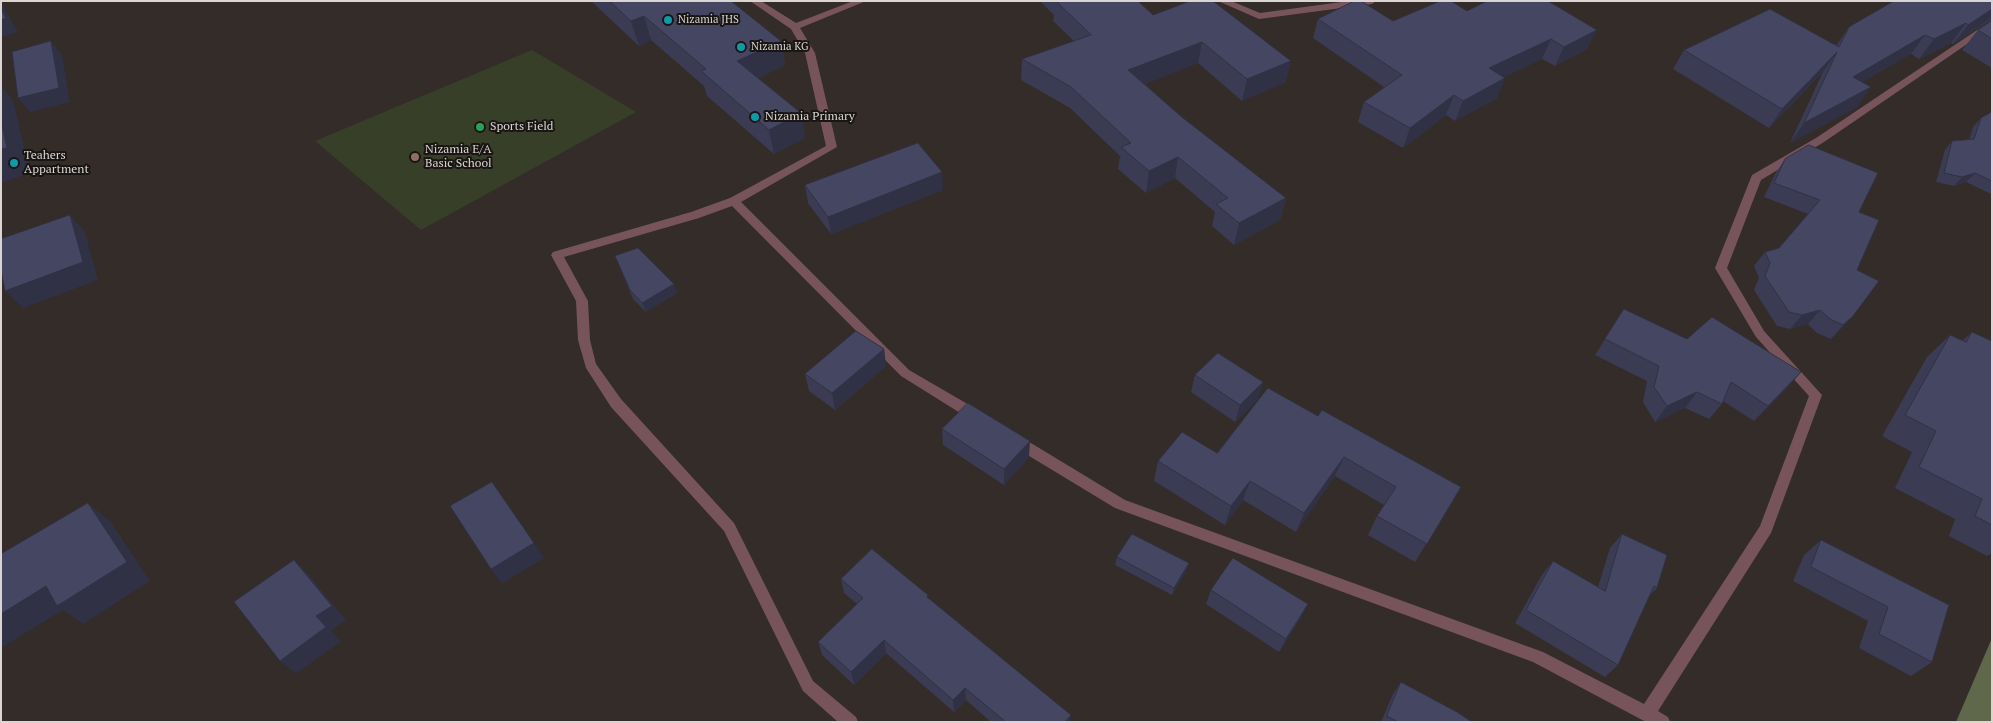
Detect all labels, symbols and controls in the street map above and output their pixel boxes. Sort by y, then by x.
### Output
place label: Nizamia JHS [678,13,739,27]
marker: Nizamia JHS [662,14,674,26]
place label: Nizamia KG [751,40,809,54]
marker: Nizamia KG [735,41,747,53]
place label: Nizamia Primary [765,110,855,124]
marker: Nizamia Primary [749,111,761,123]
place label: Sports Field [490,120,553,134]
marker: Sports Field [474,121,486,133]
place label: Nizamia E/A Basic School [425,143,492,171]
place label: Teahers Appartment [24,149,89,177]
marker: Nizamia E/A Basic School [409,151,421,163]
marker: Teahers Appartment [8,157,20,169]

